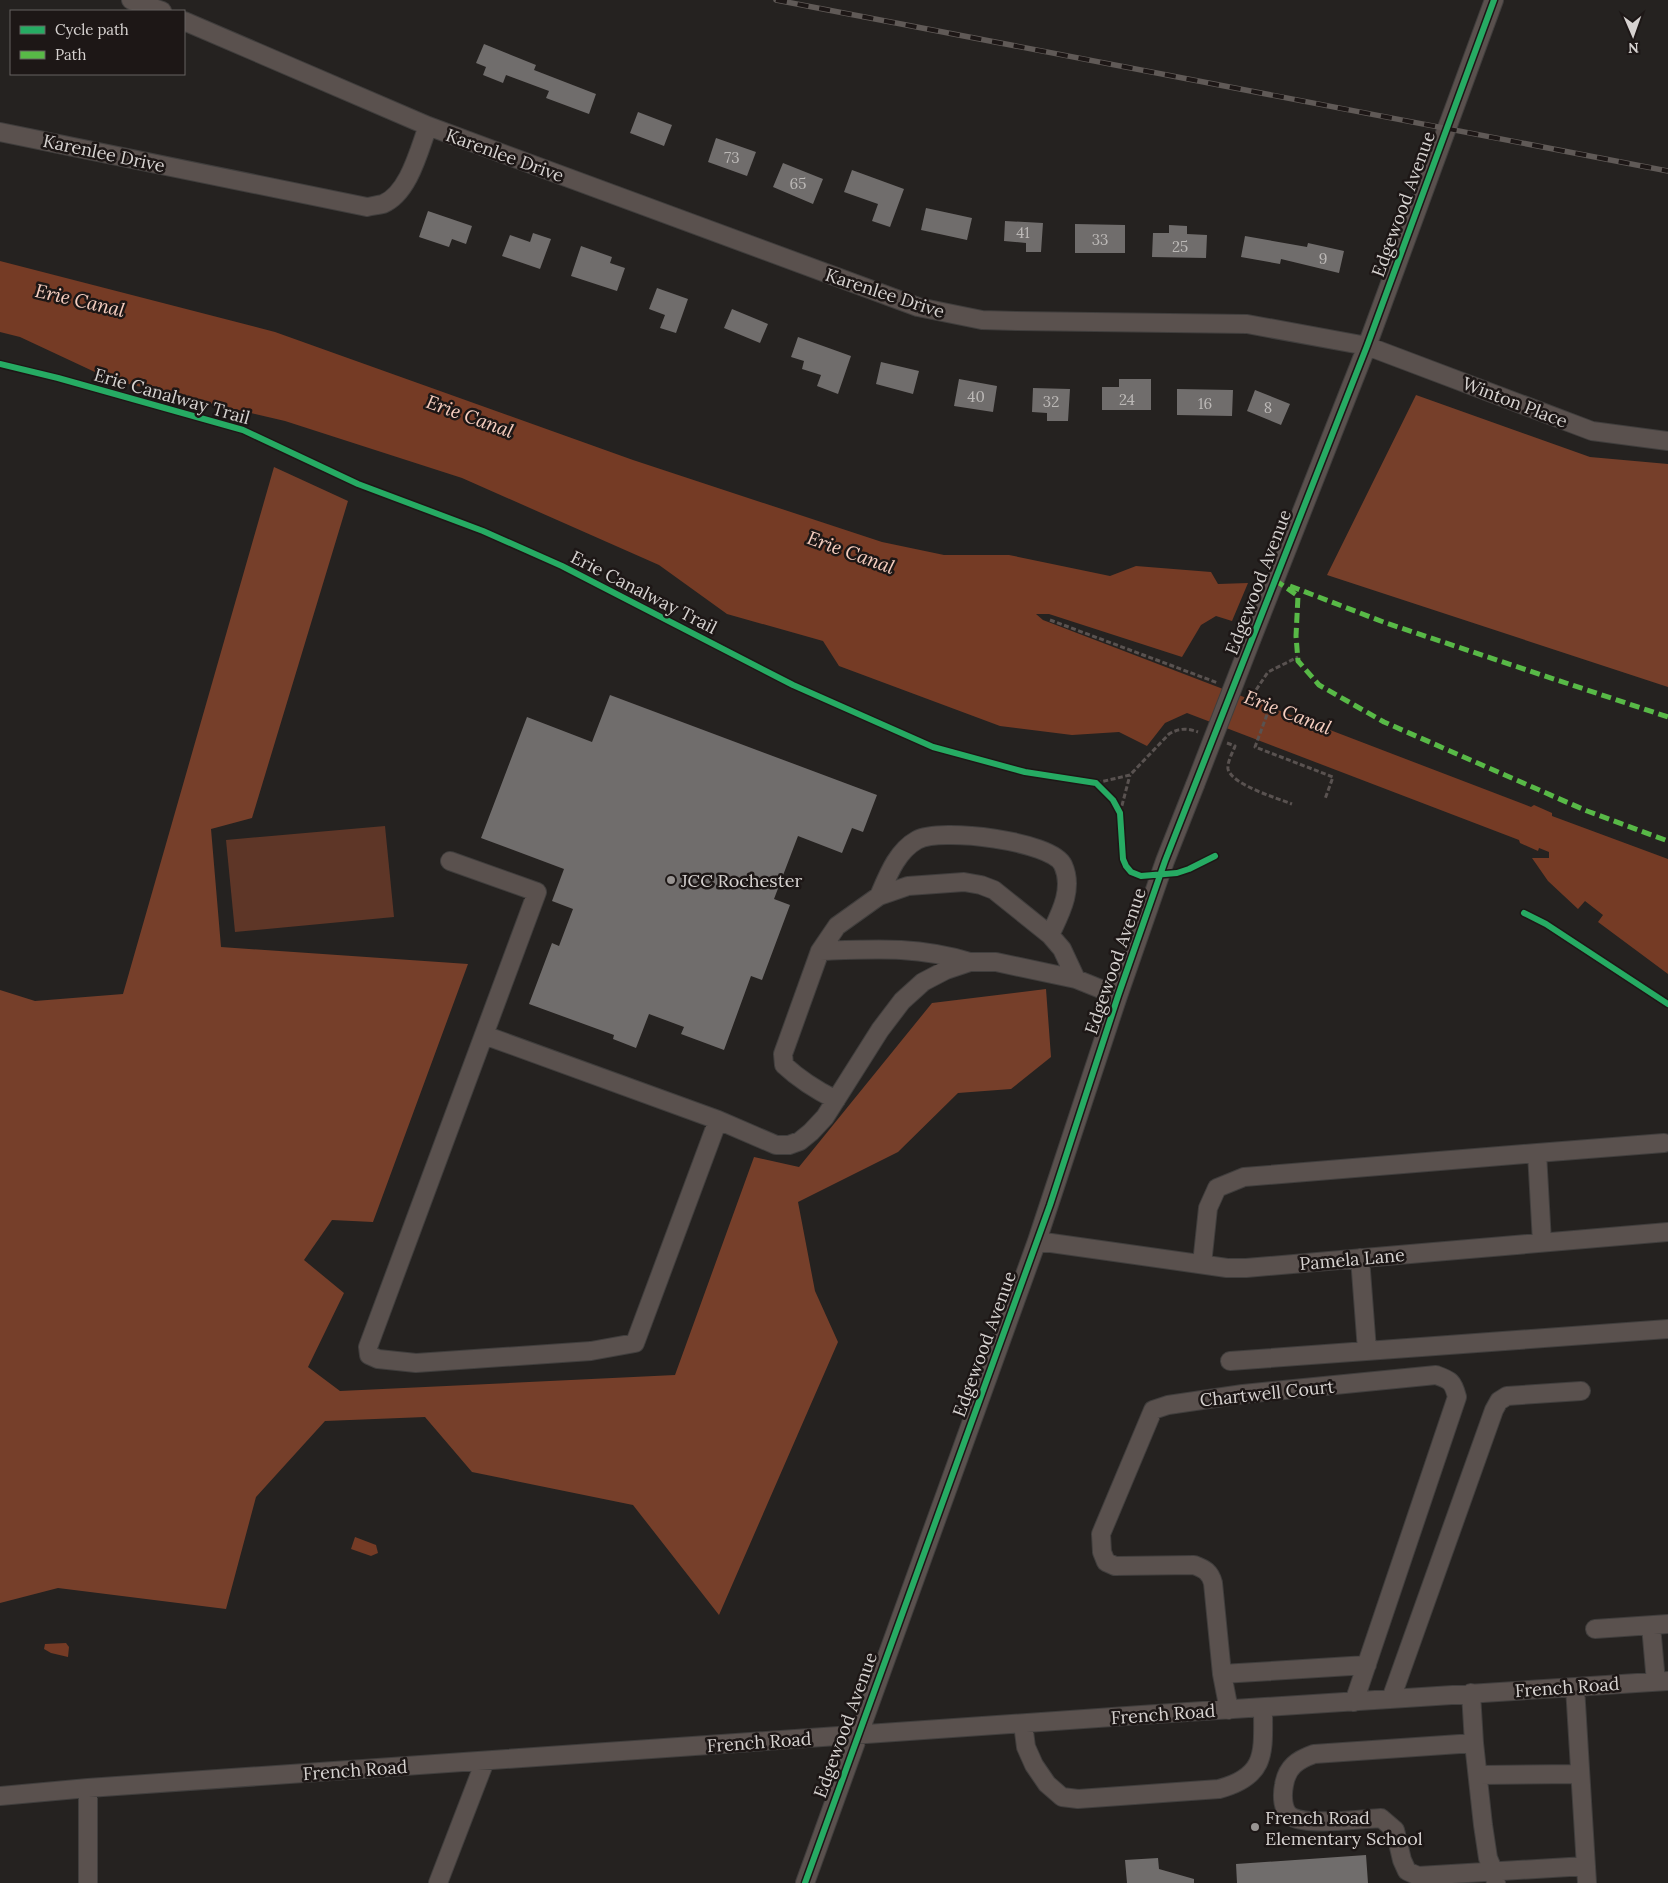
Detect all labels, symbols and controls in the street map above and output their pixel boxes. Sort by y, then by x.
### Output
legend [10,10,185,75]
north arrow [1608,10,1658,60]
text: Cycle path [55,20,129,39]
text: N [1628,39,1639,57]
text: Path [55,45,86,64]
street label: Karenlee Drive [443,123,567,187]
street label: Edgewood Avenue [1366,128,1440,280]
street label: Karenlee Drive [41,129,167,177]
house number: 73 [724,148,740,167]
house number: 65 [790,174,806,193]
house number: 41 [1016,223,1030,242]
house number: 33 [1092,230,1108,249]
house number: 25 [1172,237,1188,256]
house number: 9 [1319,249,1327,268]
street label: Karenlee Drive [822,263,948,323]
water label: Erie Canal [33,278,128,322]
street label: Erie Canalway Trail [91,363,253,429]
street label: Winton Place [1459,371,1571,433]
house number: 40 [967,387,985,406]
water label: Erie Canal [423,389,518,443]
house number: 24 [1119,390,1135,409]
house number: 32 [1043,392,1059,411]
house number: 16 [1198,394,1212,413]
house number: 8 [1264,398,1272,417]
street label: Edgewood Avenue [1220,506,1296,658]
water label: Erie Canal [804,525,899,579]
street label: Erie Canalway Trail [567,545,721,639]
water label: Erie Canal [1241,684,1336,740]
place label: JCC Rochester [680,869,802,892]
marker: JCC Rochester [665,874,677,886]
street label: Edgewood Avenue [1079,885,1151,1037]
street label: Pamela Lane [1298,1243,1406,1275]
street label: Edgewood Avenue [947,1268,1021,1420]
street label: Chartwell Court [1199,1375,1335,1411]
street label: Edgewood Avenue [808,1649,882,1801]
street label: French Road [1514,1672,1620,1702]
street label: French Road [1110,1699,1216,1729]
street label: French Road [706,1727,812,1757]
street label: French Road [302,1755,408,1785]
place label: French Road Elementary School [1265,1806,1423,1850]
marker: French Road Elementary School [1249,1821,1261,1833]

